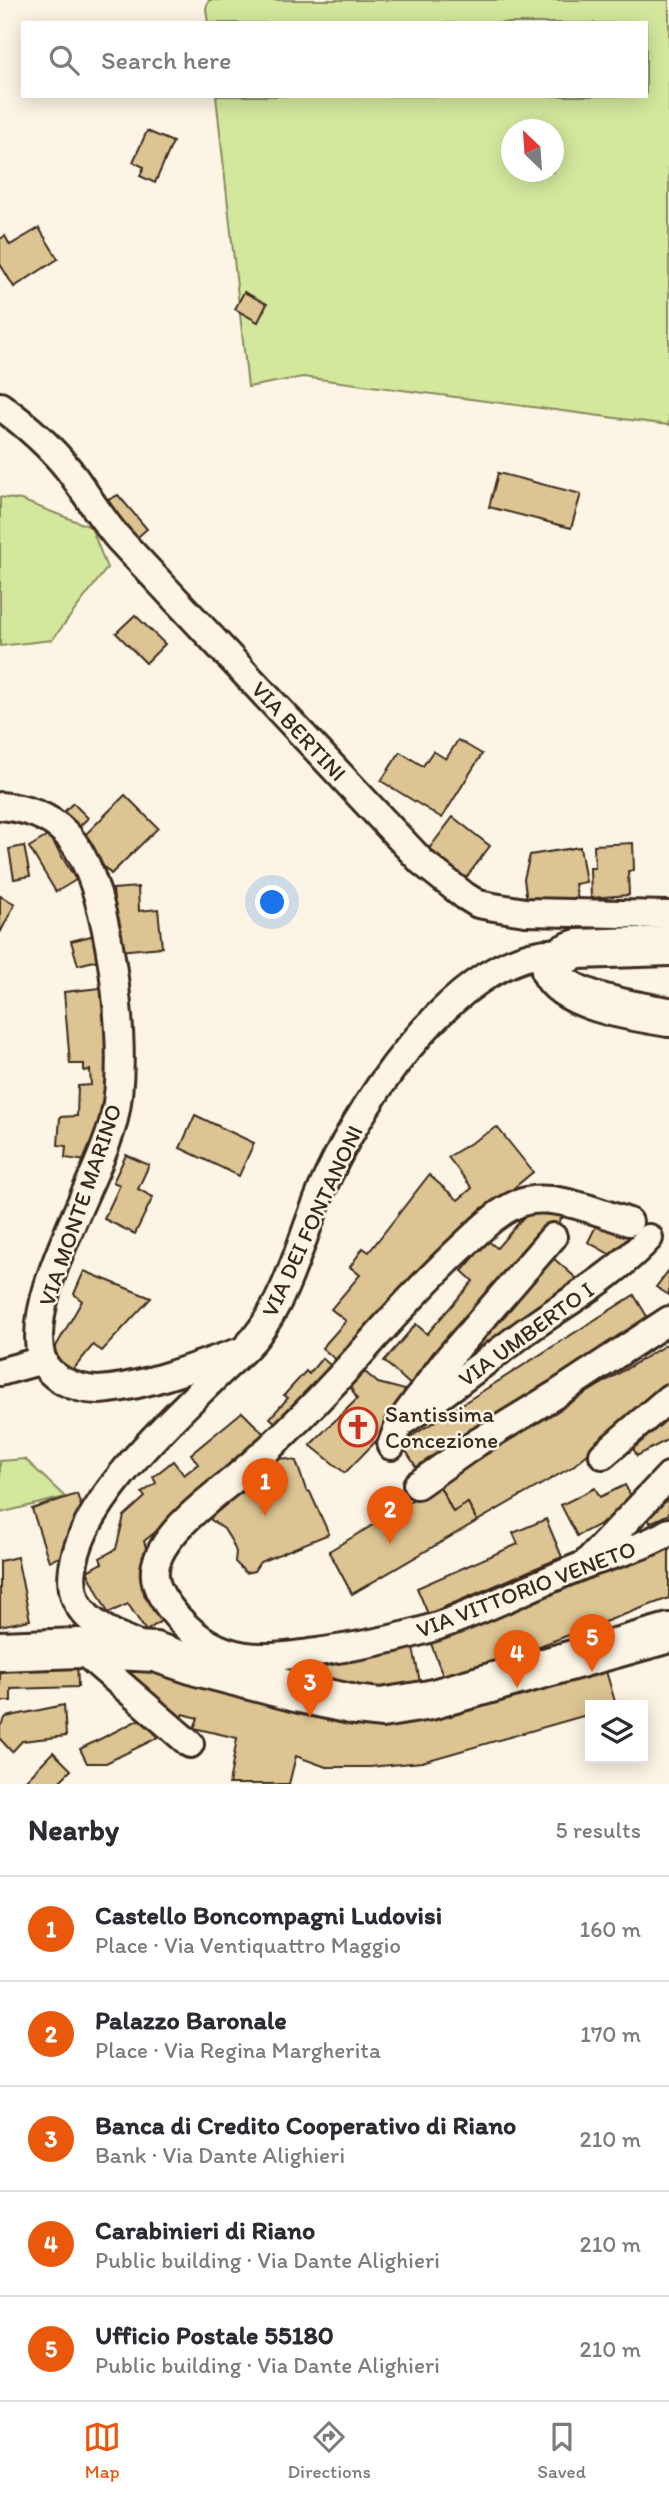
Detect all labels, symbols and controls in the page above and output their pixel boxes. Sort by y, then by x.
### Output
search box [21,21,648,98]
icon: search [45,41,83,79]
text: Search here [101,44,231,76]
north arrow [501,119,564,182]
street label: VIA BERTINI [246,675,352,787]
your location [255,885,289,919]
street label: VIA MONTE MARINO [32,1100,128,1310]
street label: VIA DEI FONTANONI [255,1121,369,1321]
street label: VIA UMBERTO I [453,1275,599,1393]
place label: Santissima Concezione [385,1400,498,1454]
church icon: Santissima Concezione [337,1406,379,1448]
pin: 1 [242,1458,288,1516]
pin: 2 [367,1486,413,1544]
street label: VIA VITTORIO VENETO [412,1534,640,1644]
pin: 5 [569,1614,615,1672]
pin: 4 [494,1630,540,1688]
pin: 3 [287,1659,333,1717]
map controls [585,1700,648,1763]
button: layers [585,1700,648,1763]
text: Nearby [28,1811,119,1848]
text: 5 results [555,1816,641,1844]
text: Castello Boncompagni Ludovisi [95,1899,442,1931]
text: 1 [46,1915,56,1943]
text: 160 m [579,1915,641,1943]
text: Place · Via Ventiquattro Maggio [95,1931,401,1959]
text: Palazzo Baronale [95,2004,287,2036]
text: 2 [45,2020,57,2048]
text: 170 m [580,2020,641,2048]
text: Place · Via Regina Margherita [95,2036,381,2064]
text: Banca di Credito Cooperativo di Riano [95,2109,516,2141]
text: 3 [45,2125,57,2153]
text: 210 m [580,2125,641,2153]
text: Bank · Via Dante Alighieri [95,2141,345,2169]
text: Carabinieri di Riano [95,2214,315,2246]
text: 4 [44,2230,58,2258]
text: 210 m [580,2230,641,2258]
text: Public building · Via Dante Alighieri [95,2246,440,2274]
text: Ufficio Postale 55180 [95,2319,334,2351]
text: 5 [45,2335,57,2363]
text: 210 m [580,2335,641,2363]
text: Public building · Via Dante Alighieri [95,2351,440,2379]
tab: Map [83,2418,121,2483]
tab: Directions [287,2418,371,2483]
tab: Saved [537,2418,586,2483]

